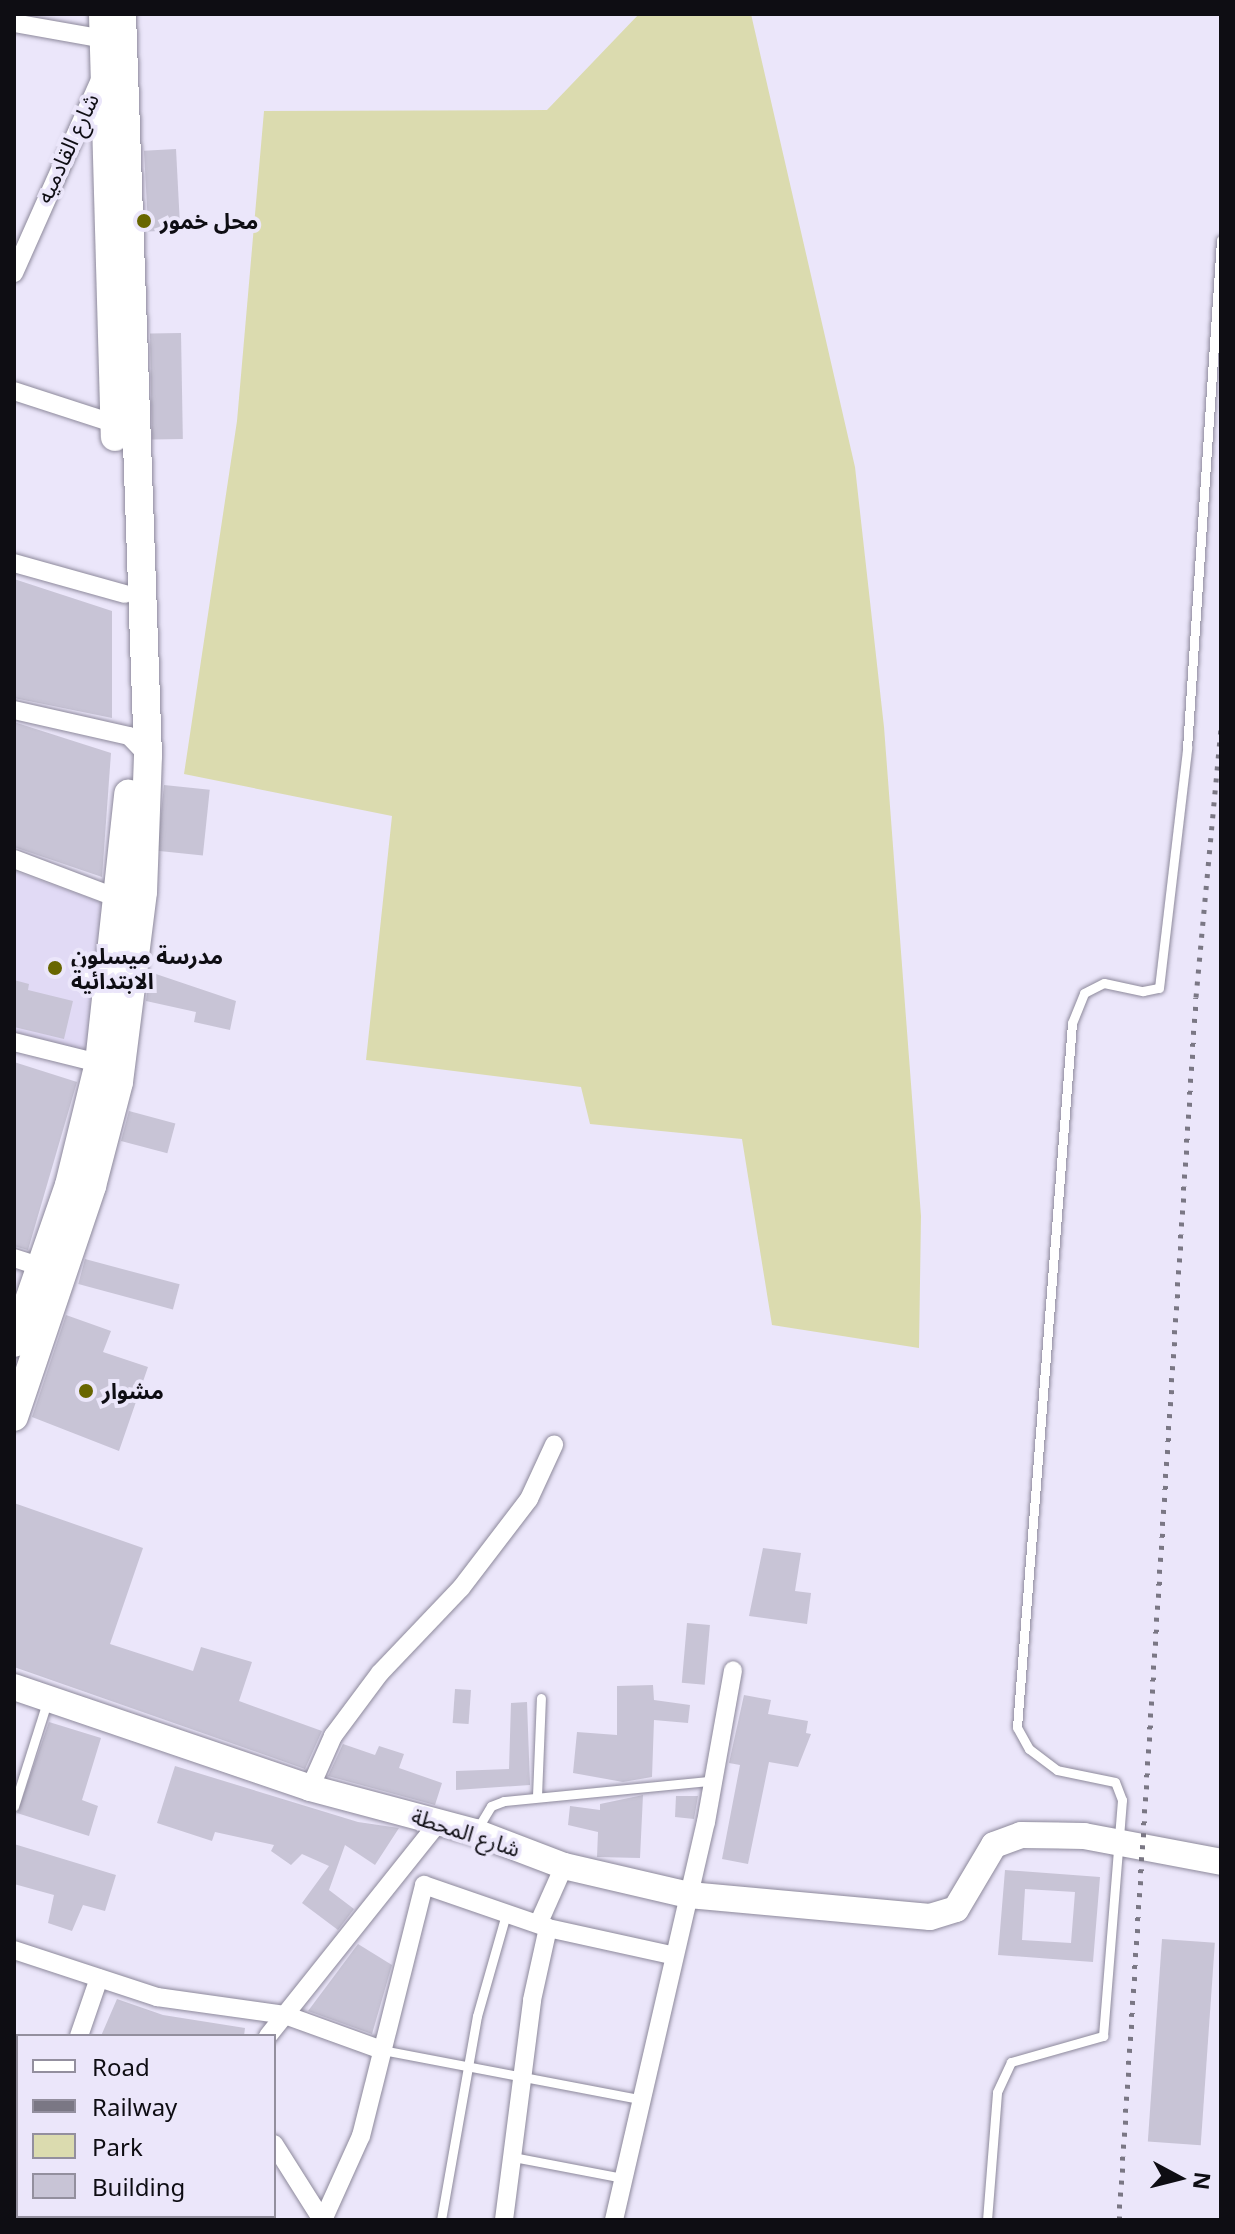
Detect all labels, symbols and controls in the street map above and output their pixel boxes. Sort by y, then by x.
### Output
street label: شارع القادميه [30,89,104,207]
place label: محل خمور [160,208,258,234]
marker: محل خمور [135,212,153,230]
place label: مدرسة ميسلون الابتدائية [71,942,223,994]
marker: مدرسة ميسلون الابتدائية [46,959,64,977]
place label: مشوار [102,1378,164,1404]
marker: مشوار [77,1382,95,1400]
street label: شارع المحطة [408,1802,524,1862]
legend [16,2034,276,2218]
text: Road [92,2050,150,2083]
text: Railway [92,2090,177,2123]
text: Park [92,2130,143,2163]
north arrow [1139,2138,1219,2218]
text: Building [92,2170,185,2203]
text: N [1187,2170,1219,2192]

